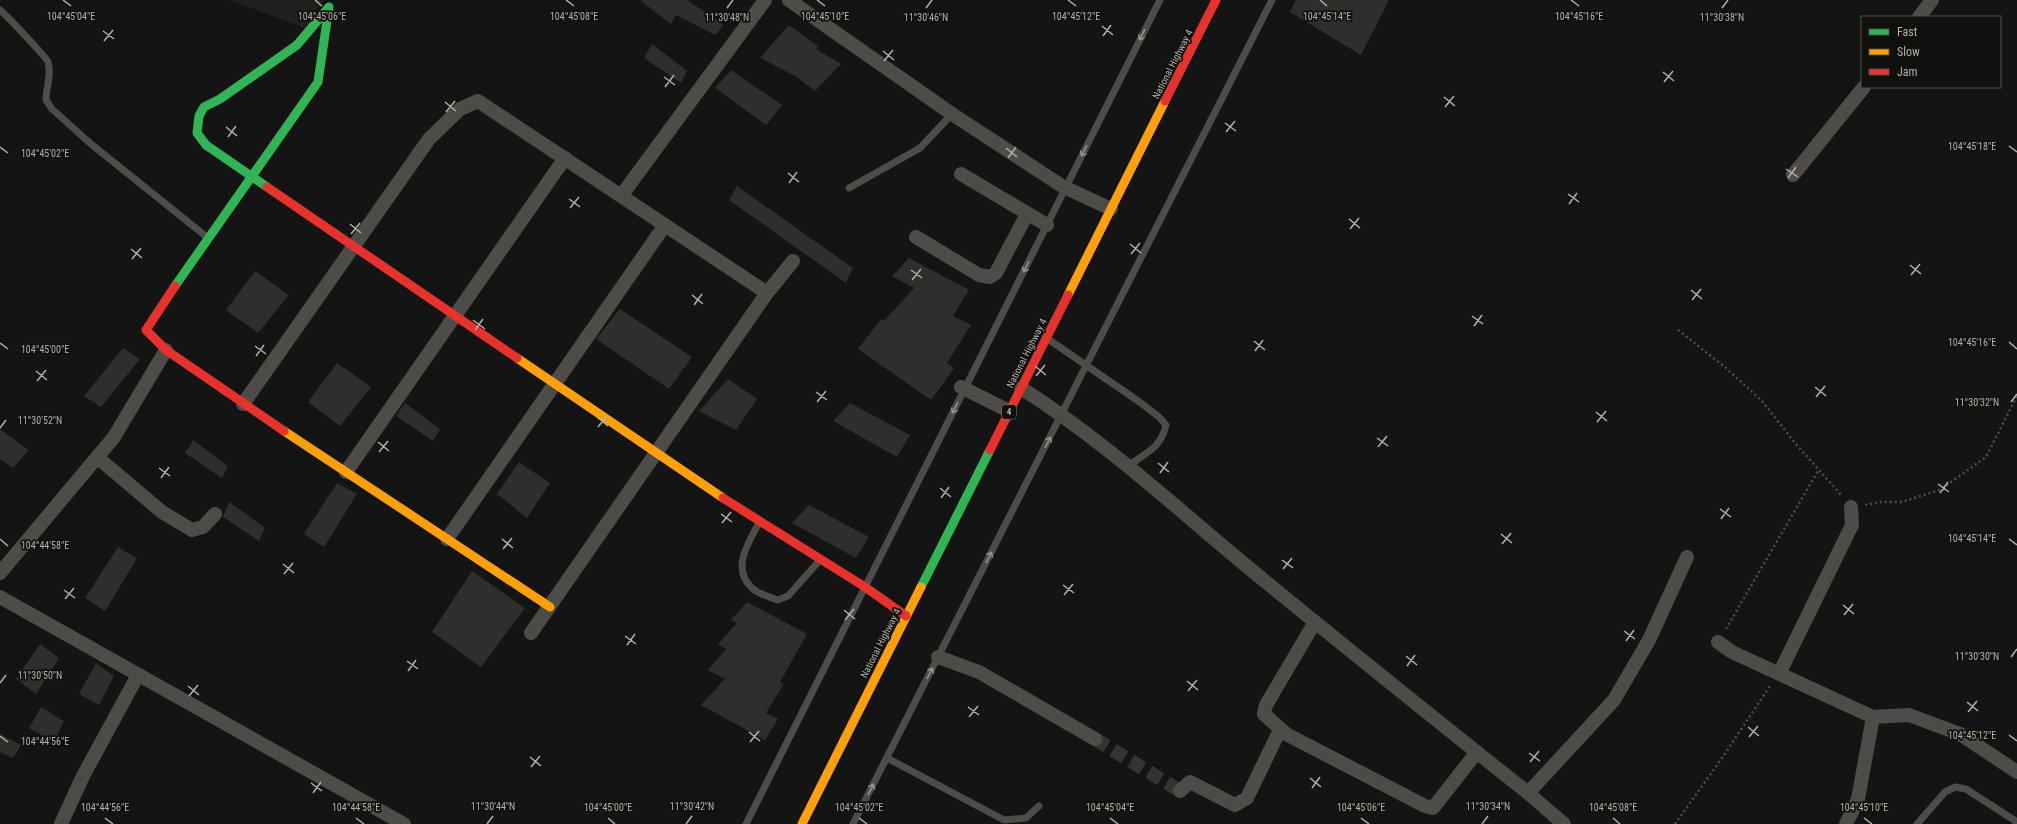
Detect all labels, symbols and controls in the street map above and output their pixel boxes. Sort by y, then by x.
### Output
text: 104°45'04"E [47,11,95,22]
text: 104°45'06"E [298,11,346,22]
text: 104°45'08"E [550,11,598,22]
text: 104°45'10"E [801,11,849,22]
text: 104°45'12"E [1052,11,1100,22]
text: 104°45'14"E [1303,11,1351,22]
text: 104°45'16"E [1555,11,1603,22]
text: 11°30'48"N [705,12,749,23]
text: 11°30'46"N [904,12,948,23]
text: 11°30'38"N [1700,12,1744,23]
legend [1861,16,2001,88]
text: Fast [1897,25,1918,39]
street label: National Highway 4 [1150,28,1195,101]
one-way arrow [1138,29,1145,41]
text: Slow [1897,45,1920,59]
text: Jam [1897,65,1918,79]
text: 104°45'18"E [1948,141,1996,152]
one-way arrow [1080,145,1087,157]
text: 104°45'02"E [21,148,69,159]
one-way arrow [1021,261,1029,273]
street label: National Highway 4 [1004,317,1049,390]
text: 104°45'16"E [1948,337,1996,348]
text: 104°45'00"E [21,344,69,355]
text: 11°30'32"N [1955,397,1999,408]
one-way arrow [950,402,958,414]
road number: 4 [1002,405,1016,419]
text: 11°30'52"N [18,415,62,426]
one-way arrow [1045,436,1052,448]
text: 104°45'14"E [1948,533,1996,544]
text: 104°44'58"E [21,540,69,551]
one-way arrow [986,552,993,564]
street label: National Highway 4 [858,607,903,680]
text: 11°30'30"N [1955,651,1999,662]
one-way arrow [927,668,934,680]
text: 11°30'50"N [18,670,62,681]
text: 104°45'12"E [1948,730,1996,741]
text: 104°44'56"E [21,736,69,747]
one-way arrow [868,783,875,795]
text: 11°30'44"N [471,801,515,812]
text: 11°30'42"N [670,801,714,812]
text: 11°30'34"N [1466,801,1510,812]
text: 104°44'56"E [81,802,129,813]
text: 104°44'58"E [332,802,380,813]
text: 104°45'00"E [584,802,632,813]
text: 104°45'02"E [835,802,883,813]
text: 104°45'04"E [1086,802,1134,813]
text: 104°45'06"E [1337,802,1385,813]
text: 104°45'08"E [1589,802,1637,813]
text: 104°45'10"E [1840,802,1888,813]

